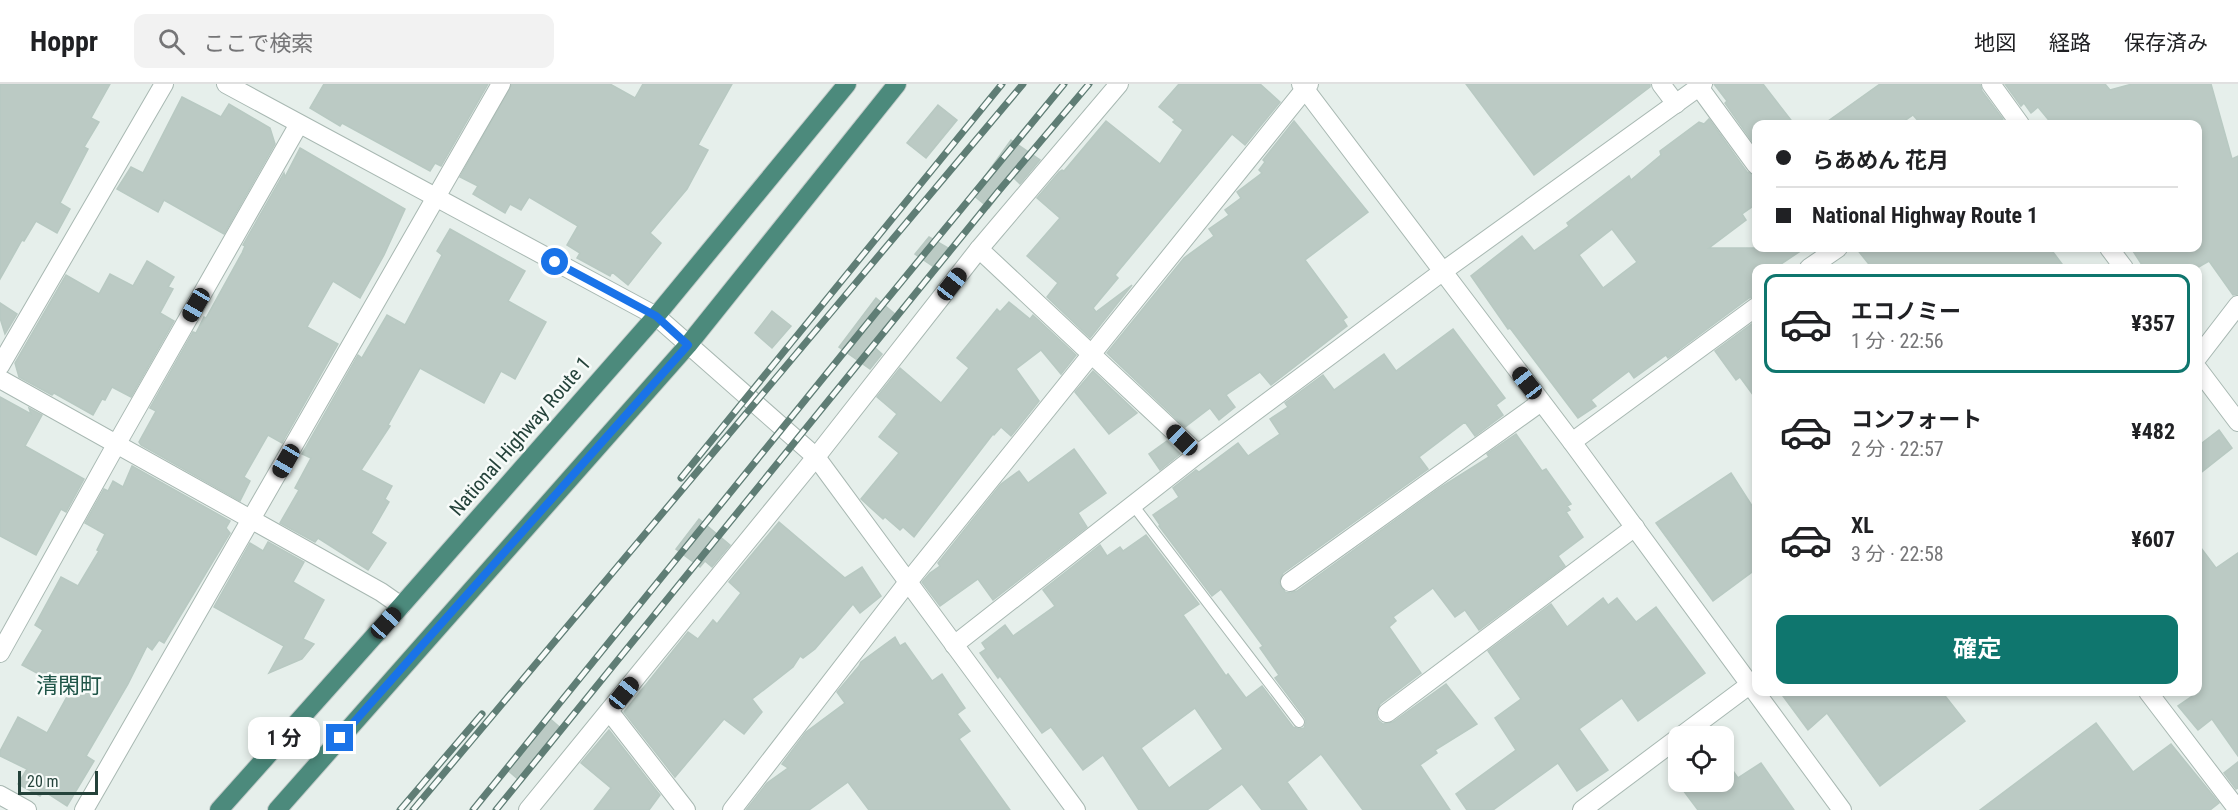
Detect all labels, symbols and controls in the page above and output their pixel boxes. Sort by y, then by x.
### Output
search box [134,14,554,68]
text: Hoppr [30,25,98,58]
icon: search [155,25,188,58]
text: ここで検索 [203,31,313,56]
text: 地図 [1974,31,2016,55]
text: 経路 [2049,31,2091,55]
text: 保存済み [2124,31,2208,55]
text: らあめん 花月 [1812,148,1949,173]
text: National Highway Route 1 [1812,203,2038,228]
route start [541,248,568,275]
car [934,264,970,304]
car [179,285,213,325]
icon: car [1779,297,1833,351]
text: エコノミー [1851,299,1961,324]
text: ¥357 [2131,311,2175,336]
text: 1 分 · 22:56 [1851,329,1944,353]
street label: National Highway Route 1 [444,352,596,520]
car [1509,363,1545,403]
icon: car [1779,405,1833,459]
text: コンフォート [1851,407,1982,432]
text: ¥482 [2131,419,2175,444]
car [1163,421,1201,459]
text: 2 分 · 22:57 [1851,437,1944,461]
car [269,441,303,481]
icon: car [1779,513,1833,567]
text: XL [1851,513,1874,538]
text: ¥607 [2131,527,2175,552]
text: 3 分 · 22:58 [1851,542,1944,566]
car [367,604,405,642]
button: 確定 [1776,615,2178,684]
district label: 清閑町 [36,673,102,698]
car [606,673,642,713]
callout: 1 分 [247,717,319,759]
route end [326,724,353,751]
text: 1 分 [267,726,301,750]
map controls [1668,726,1734,792]
button: locate [1668,726,1734,792]
scale bar [18,768,98,796]
text: 20 m [27,772,59,791]

